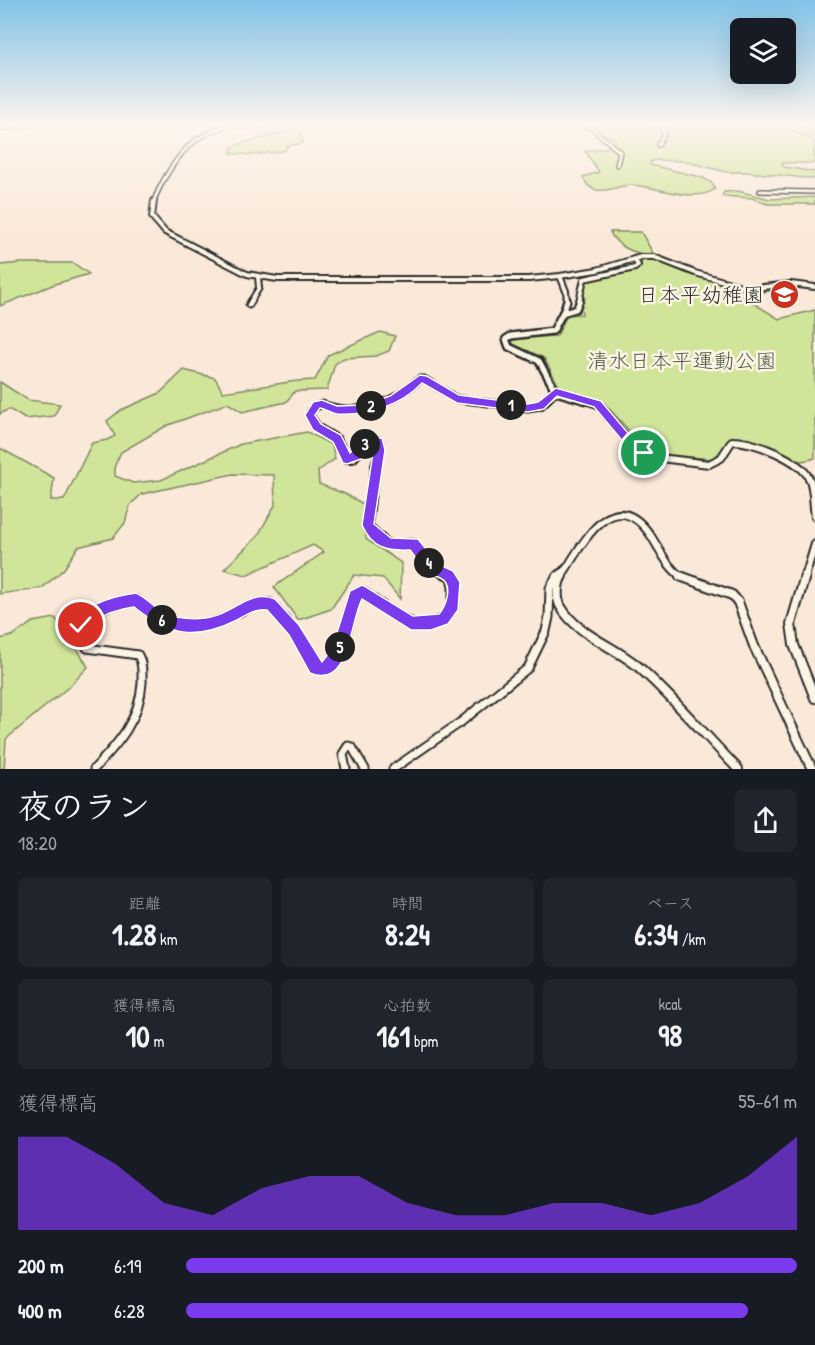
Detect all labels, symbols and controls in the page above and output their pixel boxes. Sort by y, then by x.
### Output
map controls [730,18,796,84]
button: layers [730,18,796,84]
school or university icon: 日本平幼稚園 [769,278,801,310]
place label: 日本平幼稚園 [638,280,764,309]
park label: 清水日本平運動公園 [588,346,777,375]
pin: 1 [496,390,526,420]
pin: 2 [356,391,386,421]
text: 1 [508,394,514,416]
text: 2 [367,395,375,417]
pin [618,427,669,478]
pin: 3 [350,429,380,459]
text: 3 [361,433,369,455]
icon: arrive [627,436,660,469]
pin: 4 [414,548,444,578]
text: 4 [426,552,432,574]
pin [55,599,106,650]
pin: 6 [147,605,177,635]
icon: check [64,608,97,641]
text: 6 [159,609,165,631]
pin: 5 [325,632,355,662]
text: 5 [337,636,343,658]
text: 夜のラン [18,784,150,828]
button: share [734,789,797,852]
text: 18:20 [18,829,57,856]
text: 距離 [129,892,161,914]
text: 時間 [391,892,424,914]
text: ペース [647,892,694,914]
text: 1.28 [112,914,156,954]
text: 8:24 [385,914,430,954]
text: 6:34 [634,914,678,954]
text: km [156,928,178,950]
text: /km [678,928,706,950]
text: kcal [658,993,682,1015]
text: 獲得標高 [113,994,177,1016]
text: 心拍数 [383,994,432,1016]
text: 98 [658,1015,682,1055]
text: 10 [125,1016,150,1056]
text: 161 [377,1016,410,1056]
text: m [150,1030,164,1052]
text: bpm [410,1030,438,1052]
text: 55–61 m [738,1087,797,1114]
text: 獲得標高 [18,1089,98,1116]
text: 200 m [18,1252,63,1279]
text: 6:19 [114,1252,141,1279]
text: 400 m [18,1297,62,1324]
text: 6:28 [114,1297,145,1324]

